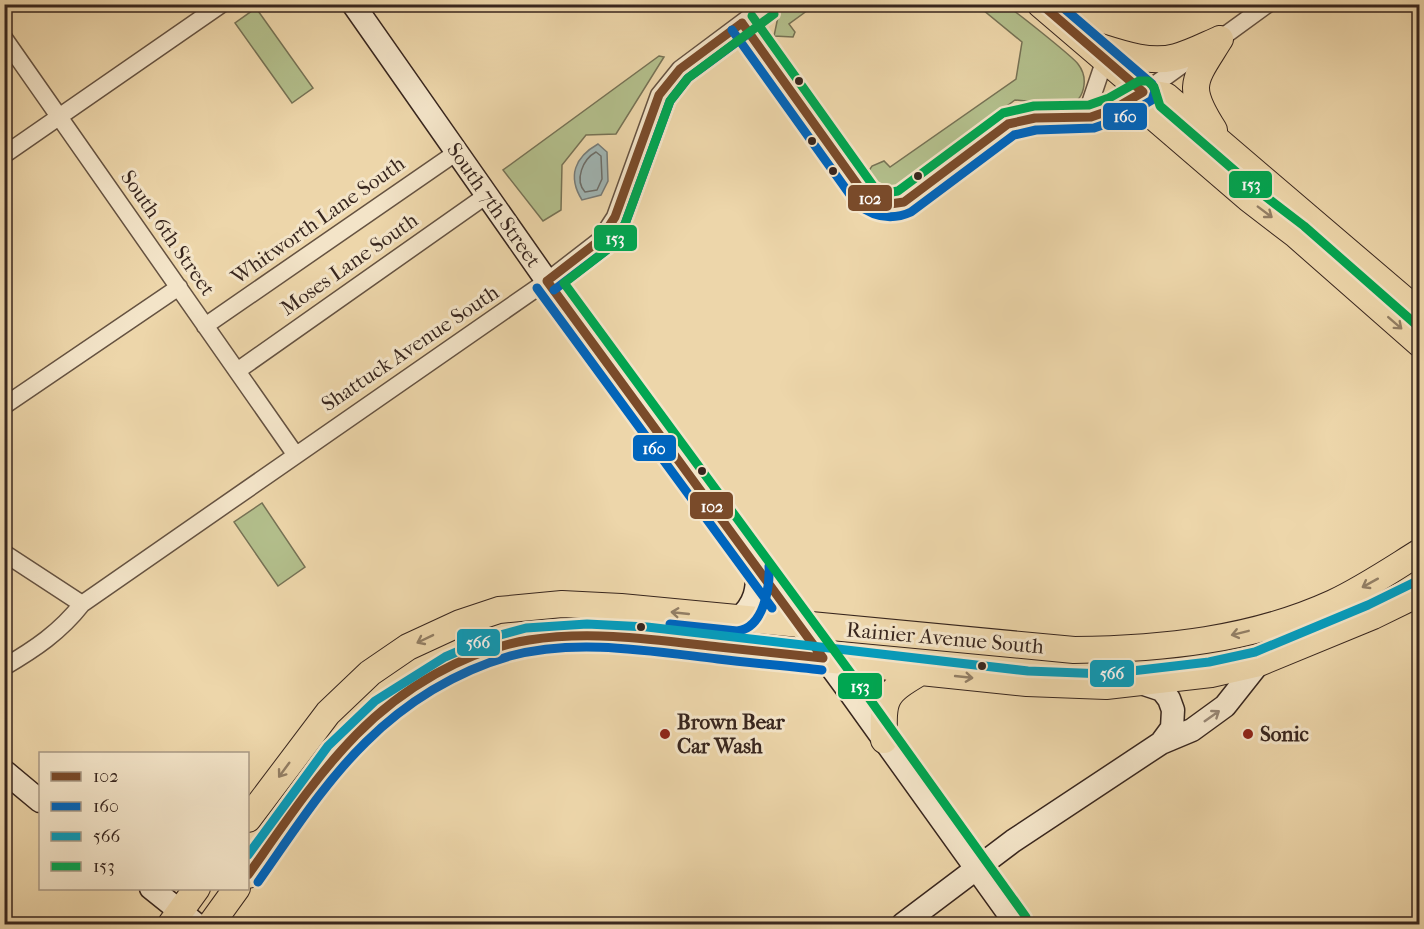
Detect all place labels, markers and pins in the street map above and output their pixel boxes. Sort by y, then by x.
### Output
unlabelled marker [793,75,805,87]
unlabelled marker [806,135,818,147]
unlabelled marker [827,165,839,177]
unlabelled marker [912,170,924,182]
unlabelled marker [696,465,708,477]
unlabelled marker [635,621,647,633]
unlabelled marker [976,660,988,672]
place label: Brown Bear Car Wash [677,710,786,758]
place label: Sonic [1260,722,1309,746]
marker: Brown Bear Car Wash [658,727,672,741]
marker: Sonic [1241,727,1255,741]

